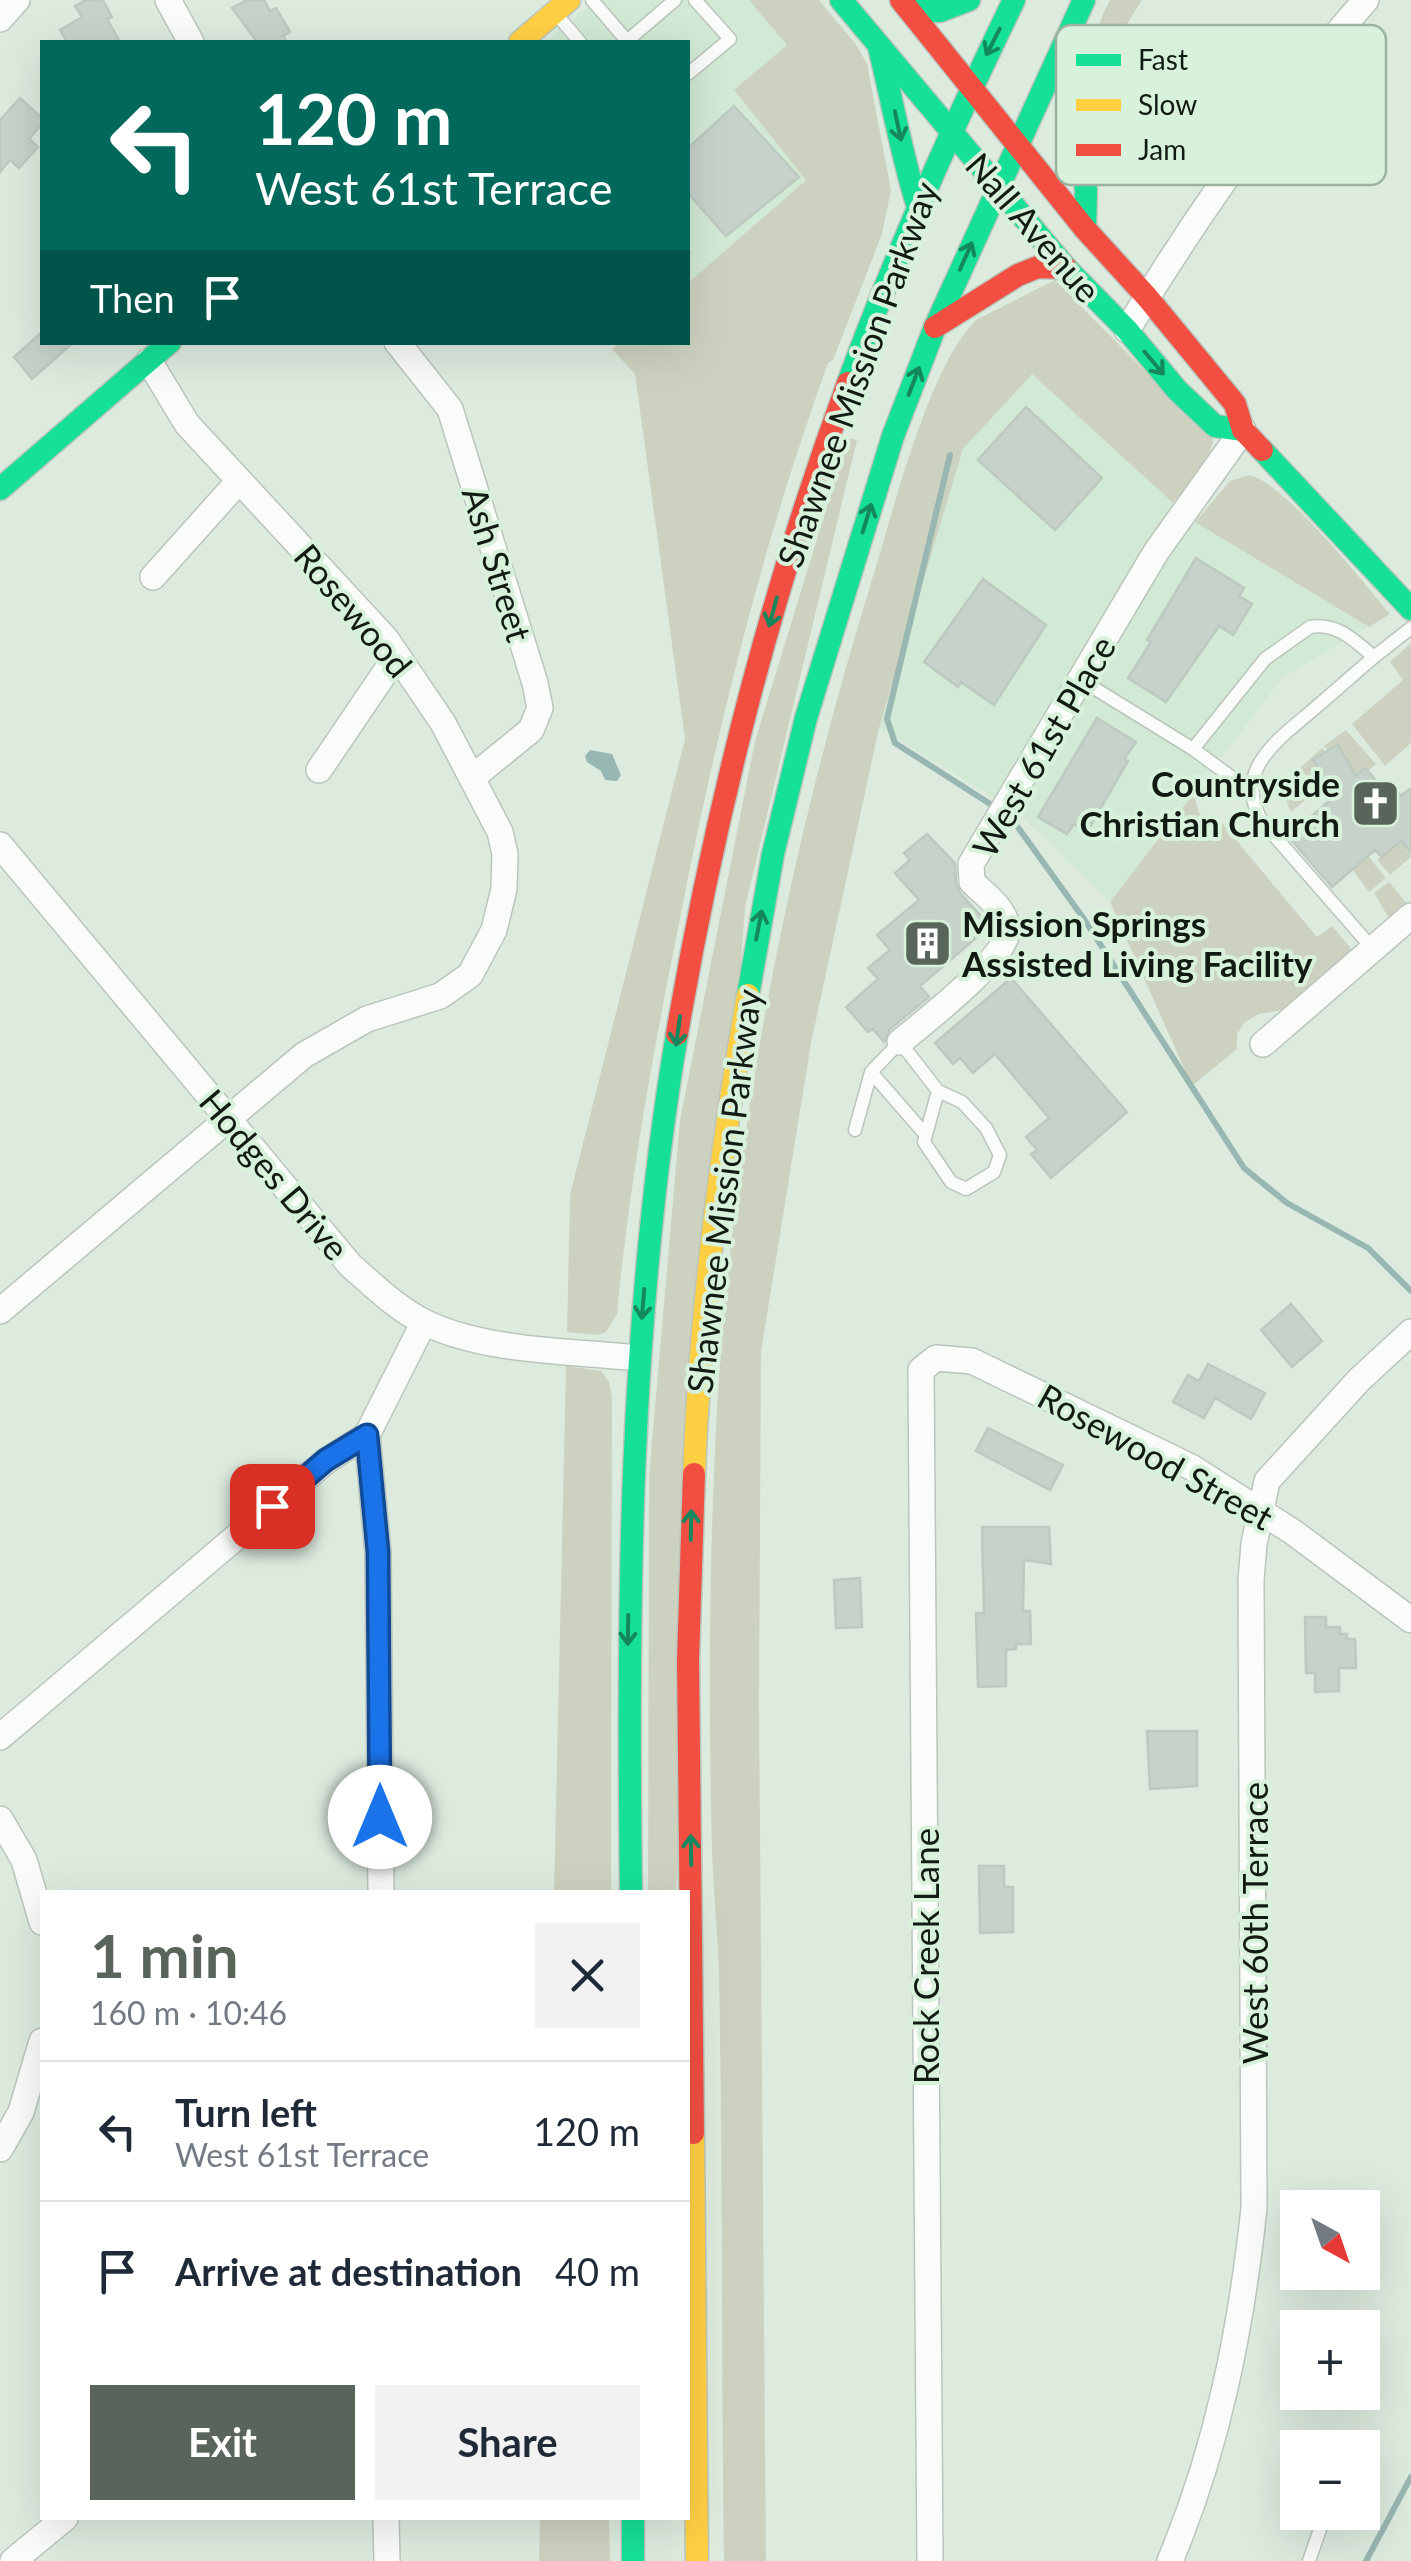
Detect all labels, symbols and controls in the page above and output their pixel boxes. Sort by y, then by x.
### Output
legend [1056,25,1386,185]
one-way arrow [983,26,1002,56]
text: Fast [1138,42,1188,76]
text: 120 m [255,76,452,160]
icon: left [90,80,220,210]
text: Slow [1138,87,1197,121]
one-way arrow [889,109,908,141]
text: Jam [1138,132,1186,166]
street label: Nall Avenue [958,144,1110,310]
text: West 61st Terrace [255,161,612,215]
street label: Shawnee Mission Parkway [768,176,946,572]
one-way arrow [958,241,976,272]
icon: arrive [195,270,250,325]
text: Then [90,275,175,321]
one-way arrow [1143,349,1165,375]
one-way arrow [906,367,924,398]
street label: Ash Street [455,482,542,647]
one-way arrow [860,503,878,535]
street label: Rosewood [286,535,422,685]
one-way arrow [762,596,781,627]
street label: West 61st Place [963,628,1123,864]
place label: Countryside Christian Church [1079,762,1340,844]
church icon: Countryside Christian Church [1349,777,1401,829]
place label: Mission Springs Assisted Living Facility [961,902,1313,984]
one-way arrow [751,910,770,942]
building icon: Mission Springs Assisted Living Facility [901,917,953,969]
street label: Shawnee Mission Parkway [677,987,769,1395]
one-way arrow [669,1014,687,1047]
street label: Hodges Drive [192,1080,358,1268]
one-way arrow [633,1288,652,1320]
street label: Rosewood Street [1031,1374,1281,1538]
pin [230,1464,315,1549]
icon: arrive [245,1479,300,1534]
one-way arrow [682,1510,701,1542]
one-way arrow [618,1614,638,1646]
position arrow [328,1765,432,1869]
street label: West 60th Terrace [1233,1782,1275,2064]
street label: Rock Creek Lane [904,1828,946,2084]
one-way arrow [682,1835,700,1868]
text: 1 min [90,1919,239,1991]
button: close [535,1923,640,2028]
text: 160 m · 10:46 [90,1993,287,2032]
text: Turn left [175,2089,317,2135]
icon: left [90,2104,145,2159]
text: 120 m [533,2108,640,2154]
text: West 61st Terrace [175,2135,429,2174]
north arrow [1280,2190,1380,2290]
map controls [1280,2190,1380,2530]
icon: arrive [90,2244,145,2299]
text: Arrive at destination [175,2248,522,2294]
text: 40 m [555,2248,640,2294]
button: + [1280,2310,1380,2410]
button: Exit [90,2385,355,2500]
button: Share [375,2385,640,2500]
button: − [1280,2430,1380,2530]

